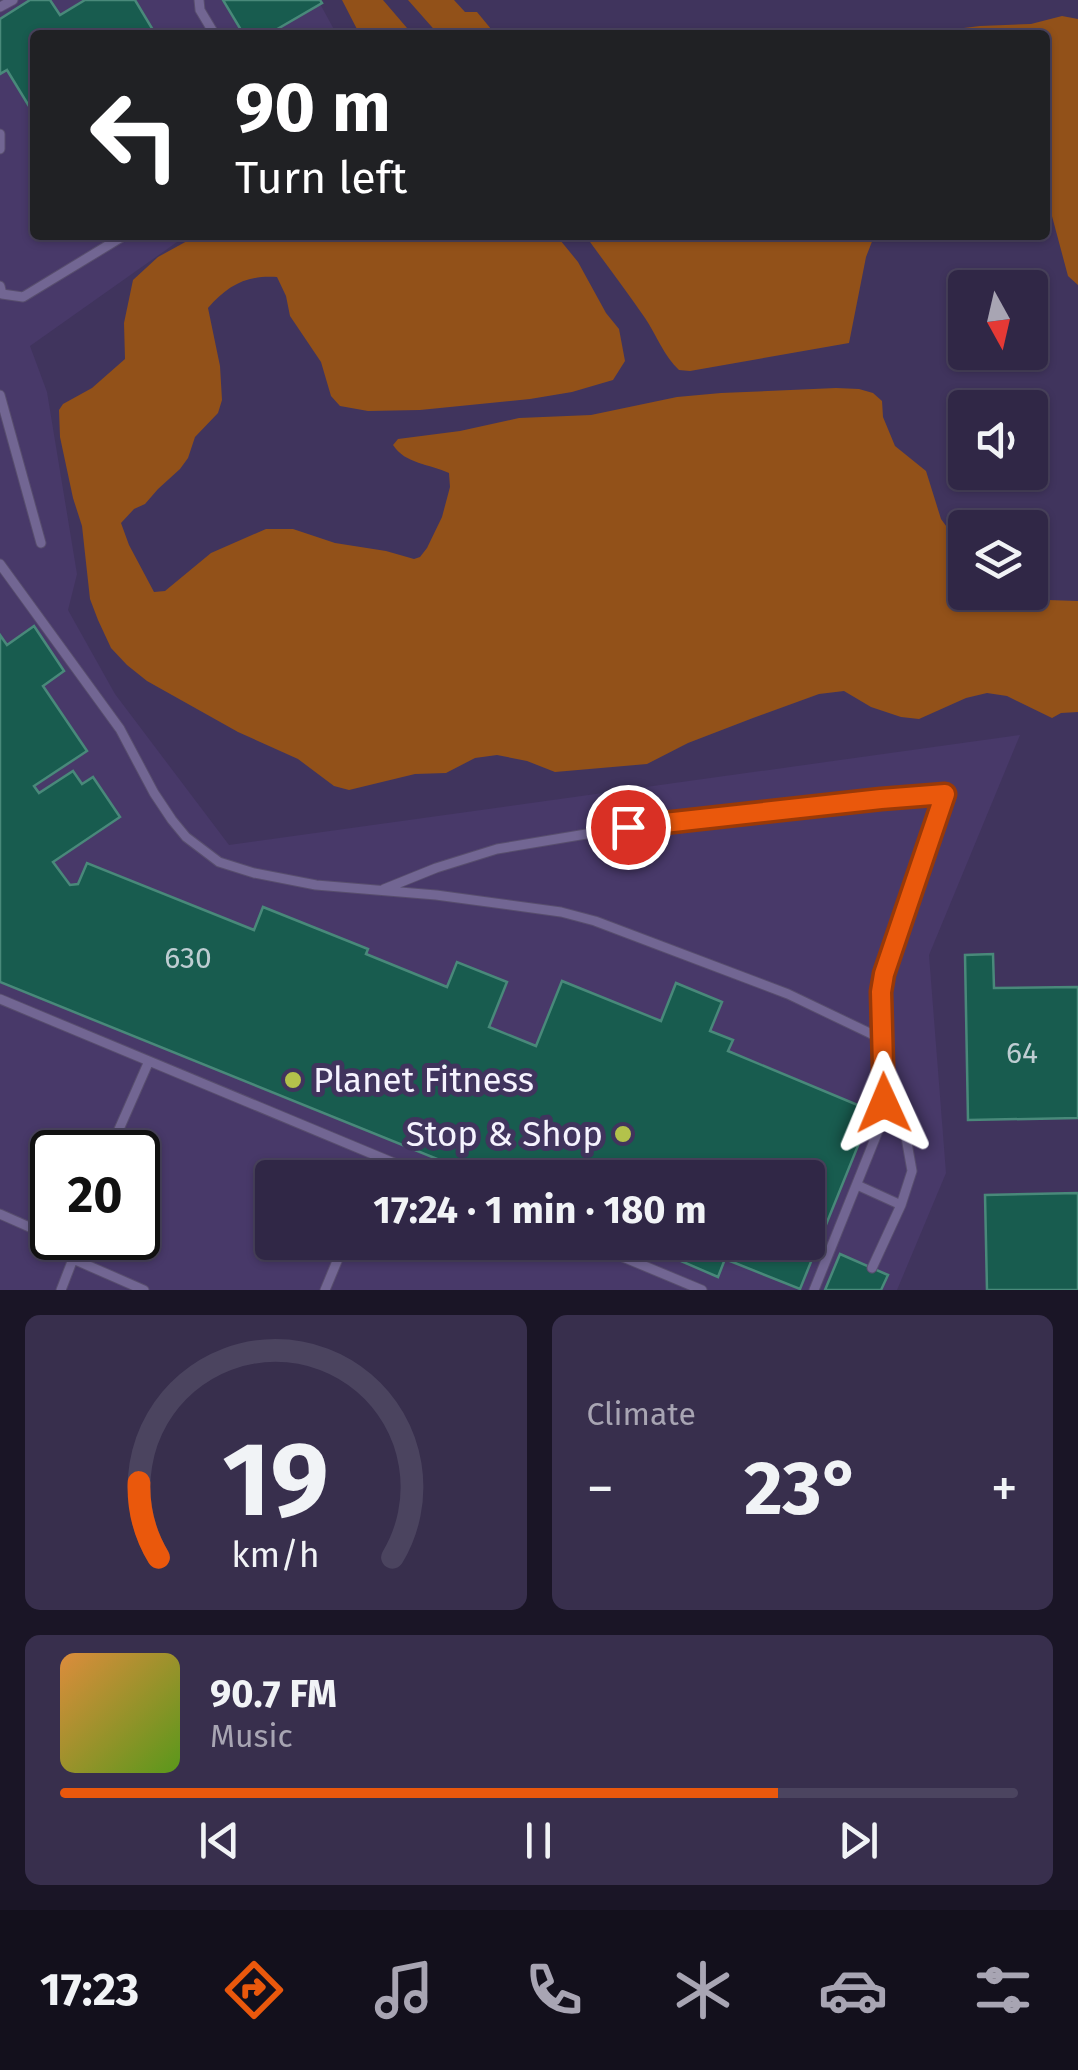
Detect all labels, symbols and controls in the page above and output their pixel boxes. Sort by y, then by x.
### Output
text: 90 m [235,66,391,150]
icon: left [70,70,200,200]
text: Turn left [235,151,407,205]
north arrow [948,270,1048,370]
map controls [948,270,1048,610]
button: sound [948,390,1048,490]
button: layers [948,510,1048,610]
pin [586,785,671,870]
icon: arrive [601,800,656,855]
house number: 630 [164,940,212,976]
house number: 64 [1006,1035,1038,1071]
position arrow [832,1051,936,1155]
place label: Planet Fitness [313,1059,534,1101]
marker: Planet Fitness [282,1069,304,1091]
place label: Stop & Shop [406,1113,603,1155]
marker: Stop & Shop [612,1123,634,1145]
speed limit sign: 20 [30,1130,160,1260]
text: 17:24 · 1 min · 180 m [373,1187,707,1233]
text: Climate [587,1395,696,1433]
text: 19 [223,1418,329,1543]
text: 23° [744,1444,861,1534]
text: − [587,1456,614,1522]
text: + [991,1456,1018,1522]
text: km/h [232,1534,320,1576]
text: 90.7 FM [210,1671,337,1717]
text: Music [210,1717,293,1755]
icon: previous [192,1813,247,1868]
icon: pause [511,1813,566,1868]
icon: next [831,1813,886,1868]
icon: directions [219,1955,289,2025]
icon: music [369,1955,439,2025]
icon: phone [519,1955,589,2025]
icon: climate [668,1955,738,2025]
icon: car [818,1955,888,2025]
icon: filters [968,1955,1038,2025]
text: 17:23 [40,1963,139,2017]

